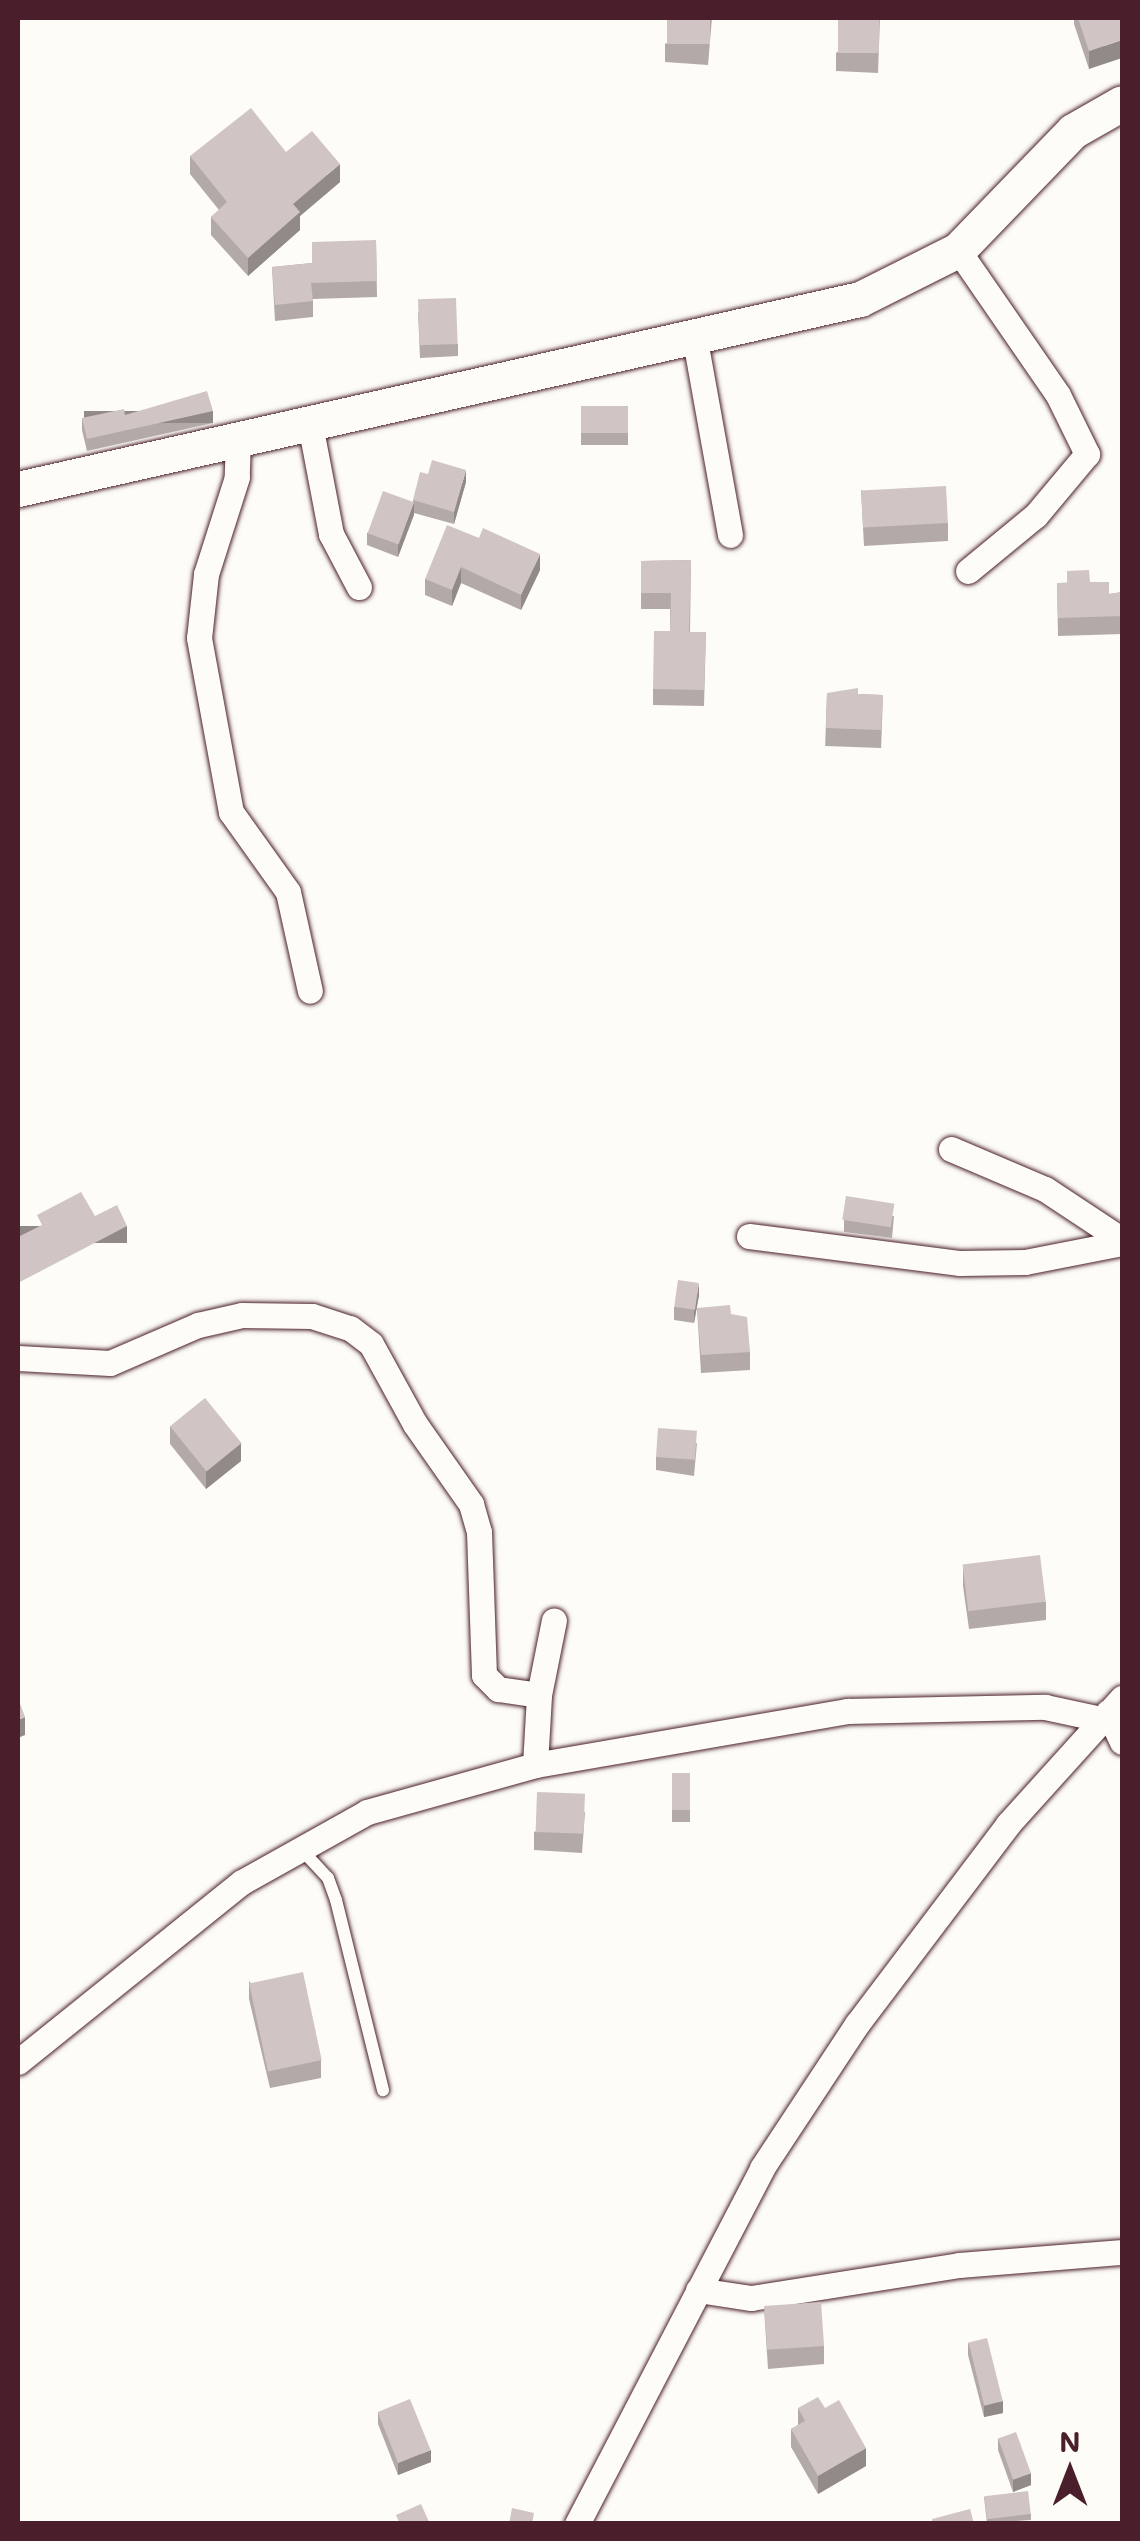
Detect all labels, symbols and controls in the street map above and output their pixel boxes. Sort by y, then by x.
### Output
north arrow [1020,2421,1120,2521]
text: N [1059,2423,1081,2459]

